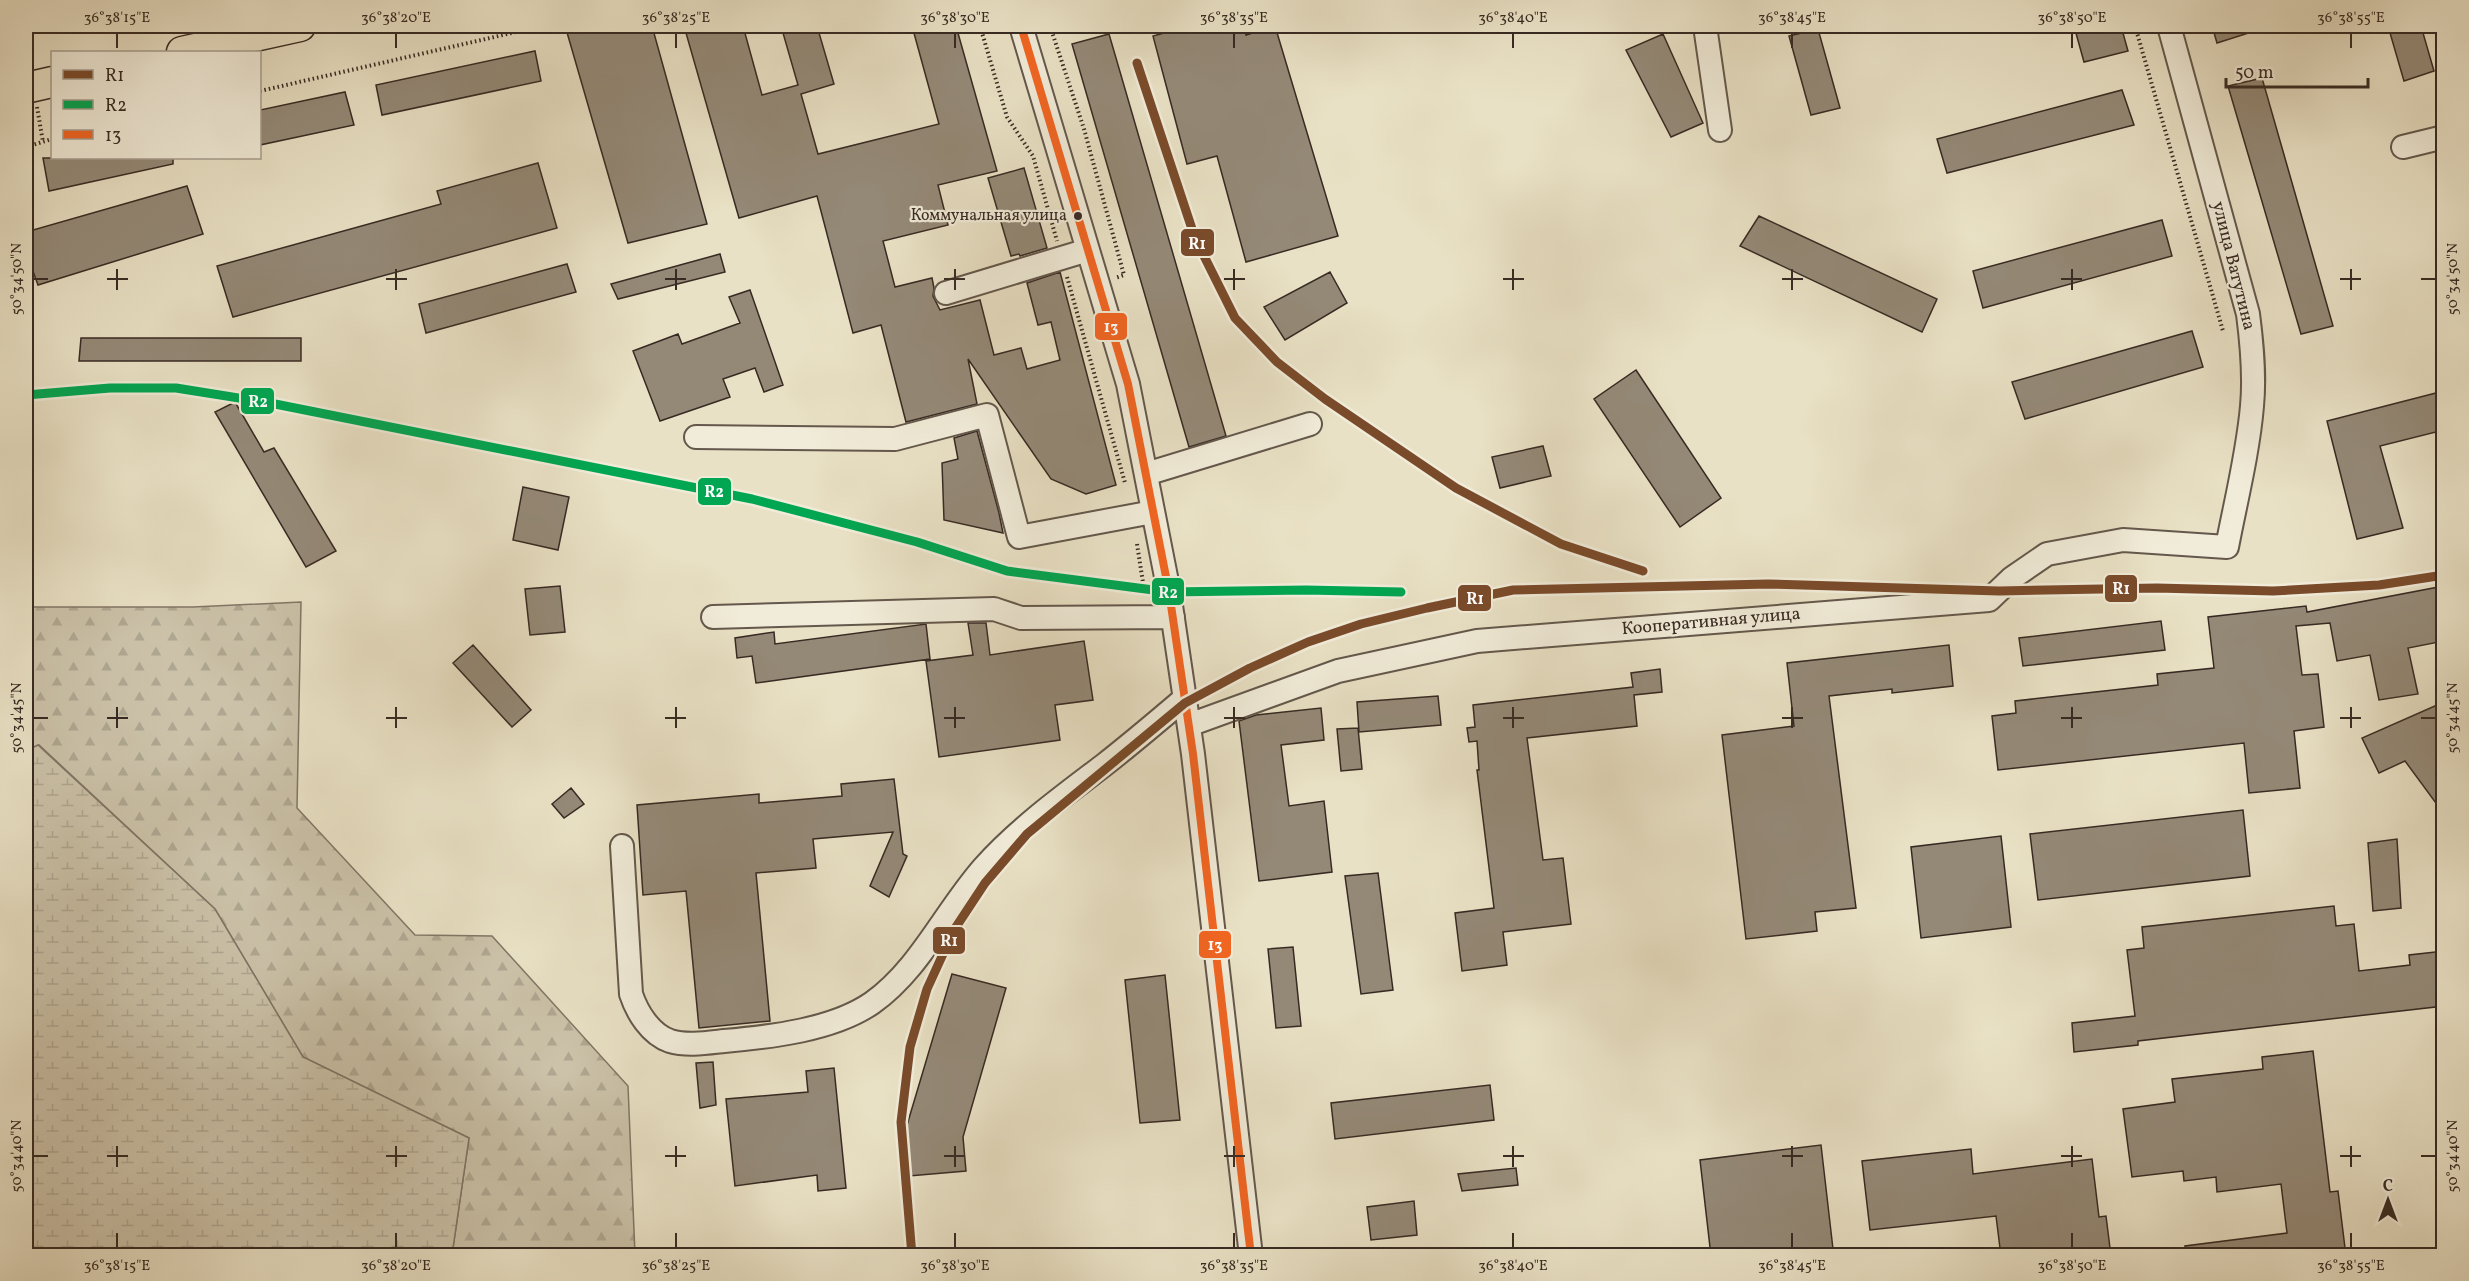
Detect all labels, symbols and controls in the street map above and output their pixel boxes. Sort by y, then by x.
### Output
text: 36°38'15"E [84,8,150,29]
text: 36°38'20"E [361,8,431,29]
text: 36°38'25"E [642,8,710,29]
text: 36°38'30"E [920,8,990,29]
text: 36°38'35"E [1200,8,1268,29]
text: 36°38'40"E [1478,8,1548,29]
text: 36°38'45"E [1758,8,1826,29]
text: 36°38'50"E [2038,8,2106,29]
text: 36°38'55"E [2317,8,2385,29]
legend [51,51,261,159]
scale bar [2226,51,2368,89]
text: 50 m [2235,61,2274,86]
text: R1 [105,64,124,89]
text: R2 [105,94,127,119]
text: 13 [105,124,121,149]
street label: улица Ватутина [2205,199,2261,333]
place label: Коммунальная улица [911,205,1067,227]
marker: Коммунальная улица [1072,210,1084,222]
line badge: R1 [1180,228,1215,257]
text: R1 [1188,234,1206,256]
text: 50°34'50"N [7,243,28,315]
text: 50°34'50"N [2443,243,2464,315]
line badge: 13 [1094,312,1128,341]
text: 13 [1104,317,1118,339]
line badge: R2 [240,387,275,415]
text: R2 [248,392,268,414]
line badge: R2 [697,477,732,506]
text: R2 [704,482,724,504]
line badge: R1 [2104,574,2138,603]
line badge: R2 [1151,577,1185,606]
text: R1 [2112,579,2130,601]
text: R2 [1158,583,1178,605]
line badge: R1 [1457,584,1492,612]
text: R1 [1466,589,1484,611]
street label: Кооперативная улица [1620,602,1802,642]
text: 50°34'45"N [7,682,28,754]
text: 50°34'45"N [2443,682,2464,754]
line badge: R1 [932,926,966,955]
line badge: 13 [1198,930,1232,959]
text: R1 [940,931,958,953]
text: 13 [1208,935,1222,957]
text: 50°34'40"N [7,1120,28,1192]
text: 50°34'40"N [2443,1120,2464,1192]
north arrow [2358,1170,2418,1230]
text: С [2383,1176,2393,1198]
text: 36°38'15"E [84,1256,150,1277]
text: 36°38'20"E [361,1256,431,1277]
text: 36°38'25"E [642,1256,710,1277]
text: 36°38'30"E [920,1256,990,1277]
text: 36°38'35"E [1200,1256,1268,1277]
text: 36°38'40"E [1478,1256,1548,1277]
text: 36°38'45"E [1758,1256,1826,1277]
text: 36°38'50"E [2038,1256,2106,1277]
text: 36°38'55"E [2317,1256,2385,1277]

